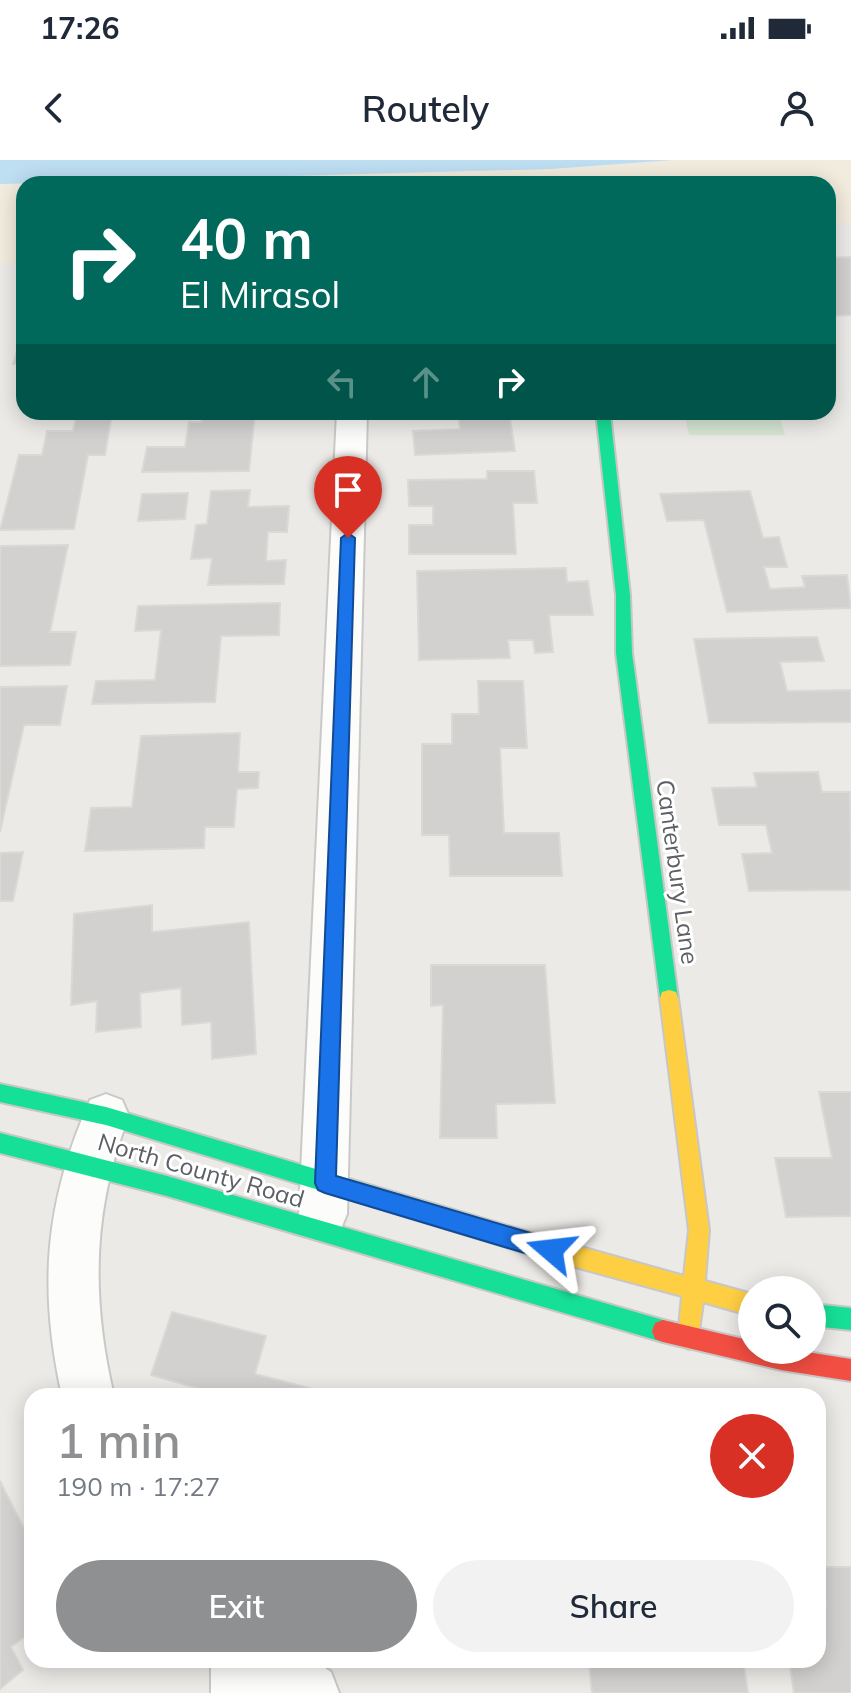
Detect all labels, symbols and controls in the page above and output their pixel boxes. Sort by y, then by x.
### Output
text: 17:26 [40,9,119,47]
icon: back [32,86,76,130]
text: Routely [362,86,489,131]
icon: person [775,86,819,130]
text: 40 m [180,203,313,273]
icon: right [48,208,152,312]
text: El Mirasol [180,272,340,317]
icon: left [320,360,364,404]
icon: ahead [404,360,448,404]
icon: right [488,360,532,404]
pin [314,456,382,538]
icon: arrive [326,468,370,512]
street label: Canterbury Lane [650,778,706,966]
street label: North County Road [95,1126,308,1214]
position arrow [509,1208,593,1292]
map controls [738,1276,826,1364]
button: search [738,1276,826,1364]
text: 1 min [56,1410,181,1470]
button: close [710,1414,794,1498]
text: 190 m · 17:27 [56,1470,220,1503]
button: Exit [56,1560,417,1652]
button: Share [433,1560,794,1652]

